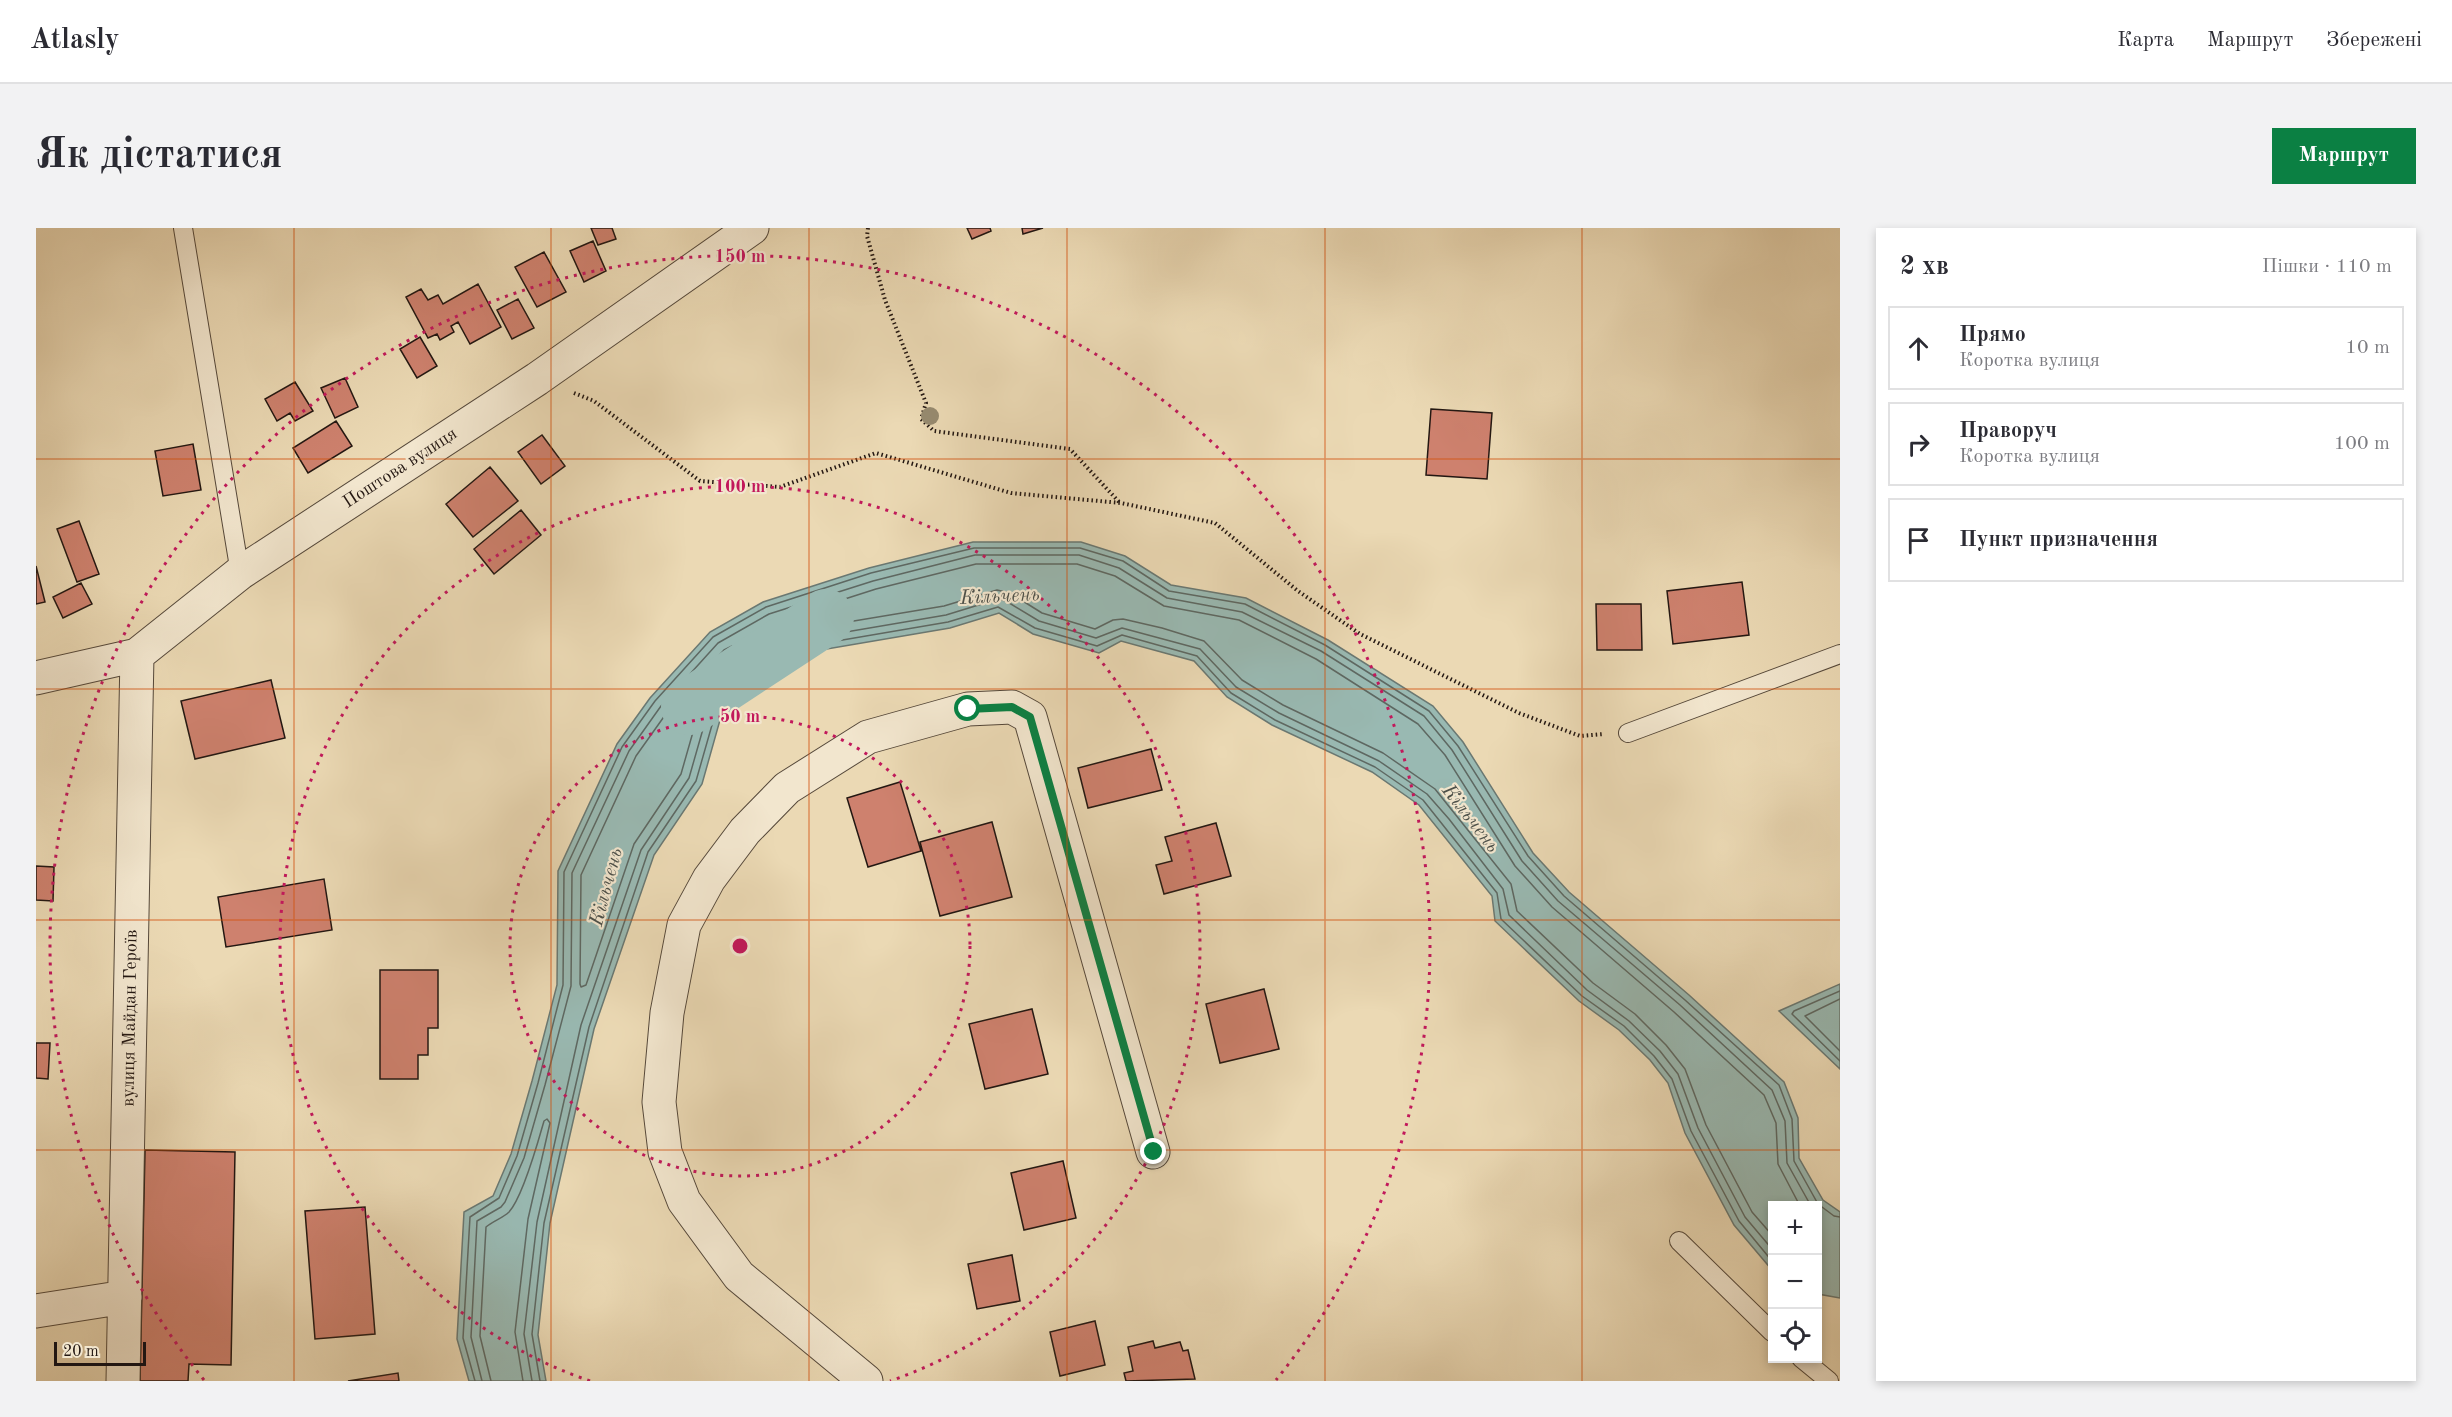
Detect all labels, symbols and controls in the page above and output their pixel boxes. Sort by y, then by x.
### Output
text: Atlasly [30,27,120,55]
text: Карта [2117,30,2174,51]
text: Маршрут [2207,30,2293,51]
text: Збережені [2326,30,2422,51]
button: Маршрут [2272,128,2416,184]
text: Як дістатися [36,135,283,177]
text: 150 m [715,248,765,266]
text: 2 хв [1900,254,1949,280]
text: Пішки · 110 m [2262,257,2392,277]
text: Прямо [1959,324,2026,346]
icon: ahead [1902,332,1935,365]
text: 10 m [2345,338,2390,358]
text: Коротка вулиця [1959,351,2100,371]
text: Праворуч [1959,420,2057,442]
street label: Поштова вулиця [340,425,460,511]
icon: right [1902,428,1935,461]
text: 100 m [2334,434,2390,454]
text: Коротка вулиця [1959,447,2100,467]
text: 100 m [715,478,765,496]
icon: arrive [1902,524,1935,557]
text: Пункт призначення [1959,529,2158,551]
water label: Кільчень [959,585,1040,609]
route start [954,695,980,721]
text: 50 m [720,708,760,726]
water label: Кільчень [1437,781,1503,857]
water label: Кільчень [587,846,627,929]
street label: вулиця Майдан Героїв [119,929,141,1107]
centre of rings [730,936,750,956]
route end [1140,1138,1166,1164]
map controls [1768,1201,1822,1363]
button: + [1768,1201,1822,1255]
button: − [1768,1255,1822,1309]
button: locate [1768,1309,1822,1363]
scale bar [54,1339,146,1366]
text: 20 m [63,1344,99,1360]

